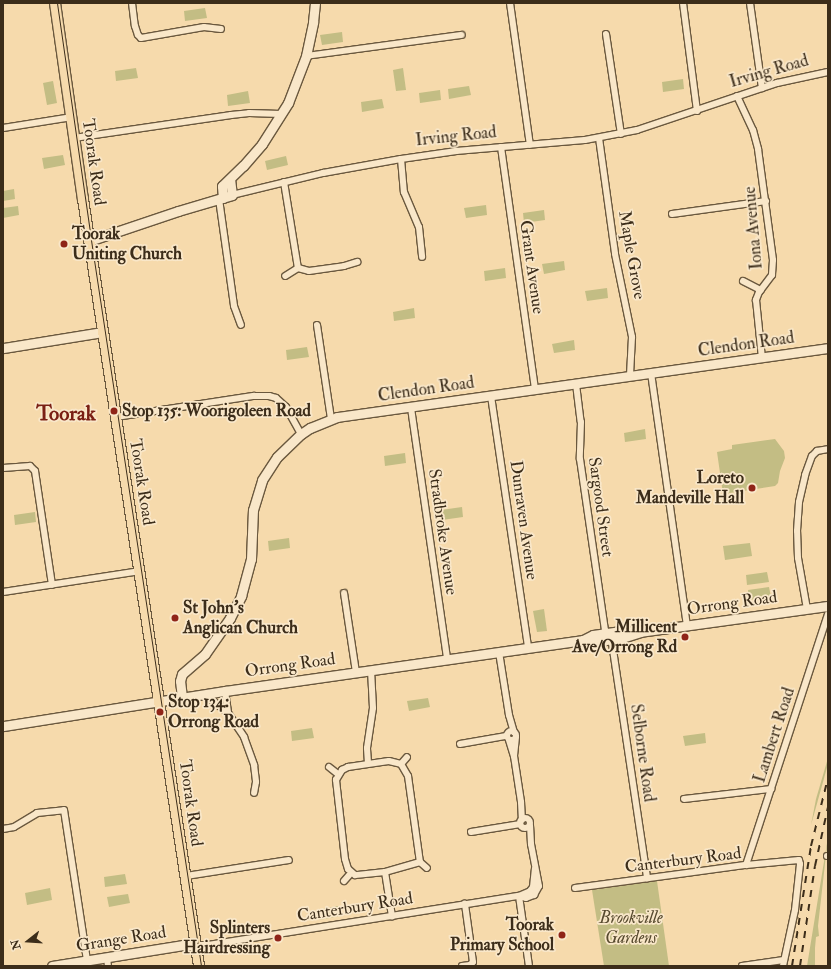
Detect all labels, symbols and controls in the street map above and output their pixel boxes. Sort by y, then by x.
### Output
street label: Irving Road [727,50,811,92]
street label: Toorak Road [78,117,110,207]
street label: Irving Road [414,122,498,150]
street label: Iona Avenue [739,186,767,270]
street label: Maple Grove [614,209,650,301]
street label: Grant Avenue [515,219,549,315]
place label: Toorak Uniting Church [72,224,182,264]
marker: Toorak Uniting Church [59,239,69,249]
street label: Clendon Road [697,327,795,361]
street label: Clendon Road [377,372,475,406]
district label: Toorak [36,401,96,427]
place label: Stop 135: Woorigoleen Road [122,401,311,421]
marker: Stop 135: Woorigoleen Road [109,406,119,416]
street label: Toorak Road [125,437,159,527]
street label: Sargood Street [584,456,618,558]
street label: Dunraven Avenue [506,459,542,581]
street label: Stradbroke Avenue [424,468,462,596]
place label: Loreto Mandeville Hall [636,468,744,508]
marker: Loreto Mandeville Hall [747,483,757,493]
street label: Orrong Road [686,587,778,619]
place label: St John's Anglican Church [183,598,298,638]
marker: St John's Anglican Church [170,613,180,623]
place label: Millicent Ave/Orrong Rd [572,617,677,657]
marker: Millicent Ave/Orrong Rd [680,632,690,642]
street label: Orrong Road [244,649,336,681]
street label: Lambert Road [749,685,799,785]
place label: Stop 134: Orrong Road [168,692,259,732]
street label: Selborne Road [626,703,660,803]
marker: Stop 134: Orrong Road [155,707,165,717]
street label: Toorak Road [175,758,207,848]
street label: Canterbury Road [624,843,742,877]
street label: Canterbury Road [296,888,414,926]
park label: Brookville Gardens [599,908,663,948]
place label: Toorak Primary School [450,915,554,955]
place label: Splinters Hairdressing [183,918,270,958]
north arrow [8,921,48,961]
street label: Grange Road [74,922,168,956]
marker: Toorak Primary School [557,930,567,940]
marker: Splinters Hairdressing [273,933,283,943]
text: N [8,938,24,951]

